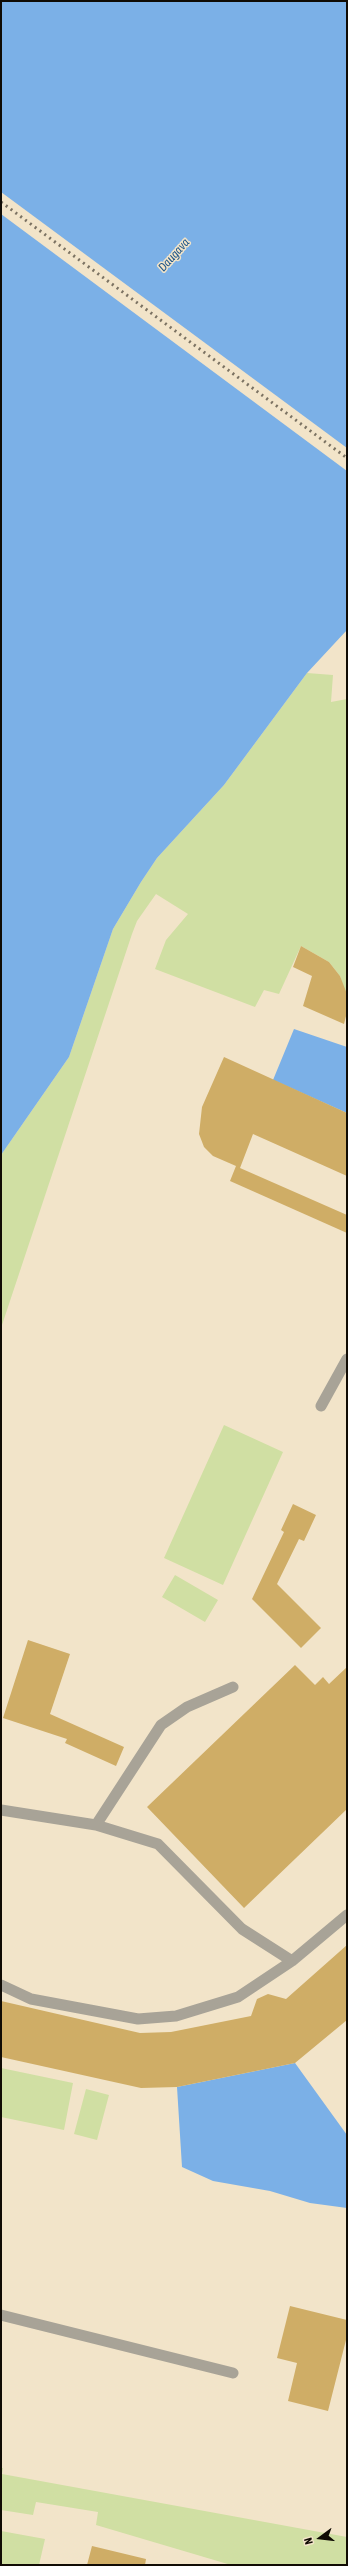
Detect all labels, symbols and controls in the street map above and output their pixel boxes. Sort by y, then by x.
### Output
water label: Daugava [155,236,193,274]
north arrow [300,2518,340,2558]
text: N [302,2536,315,2546]

